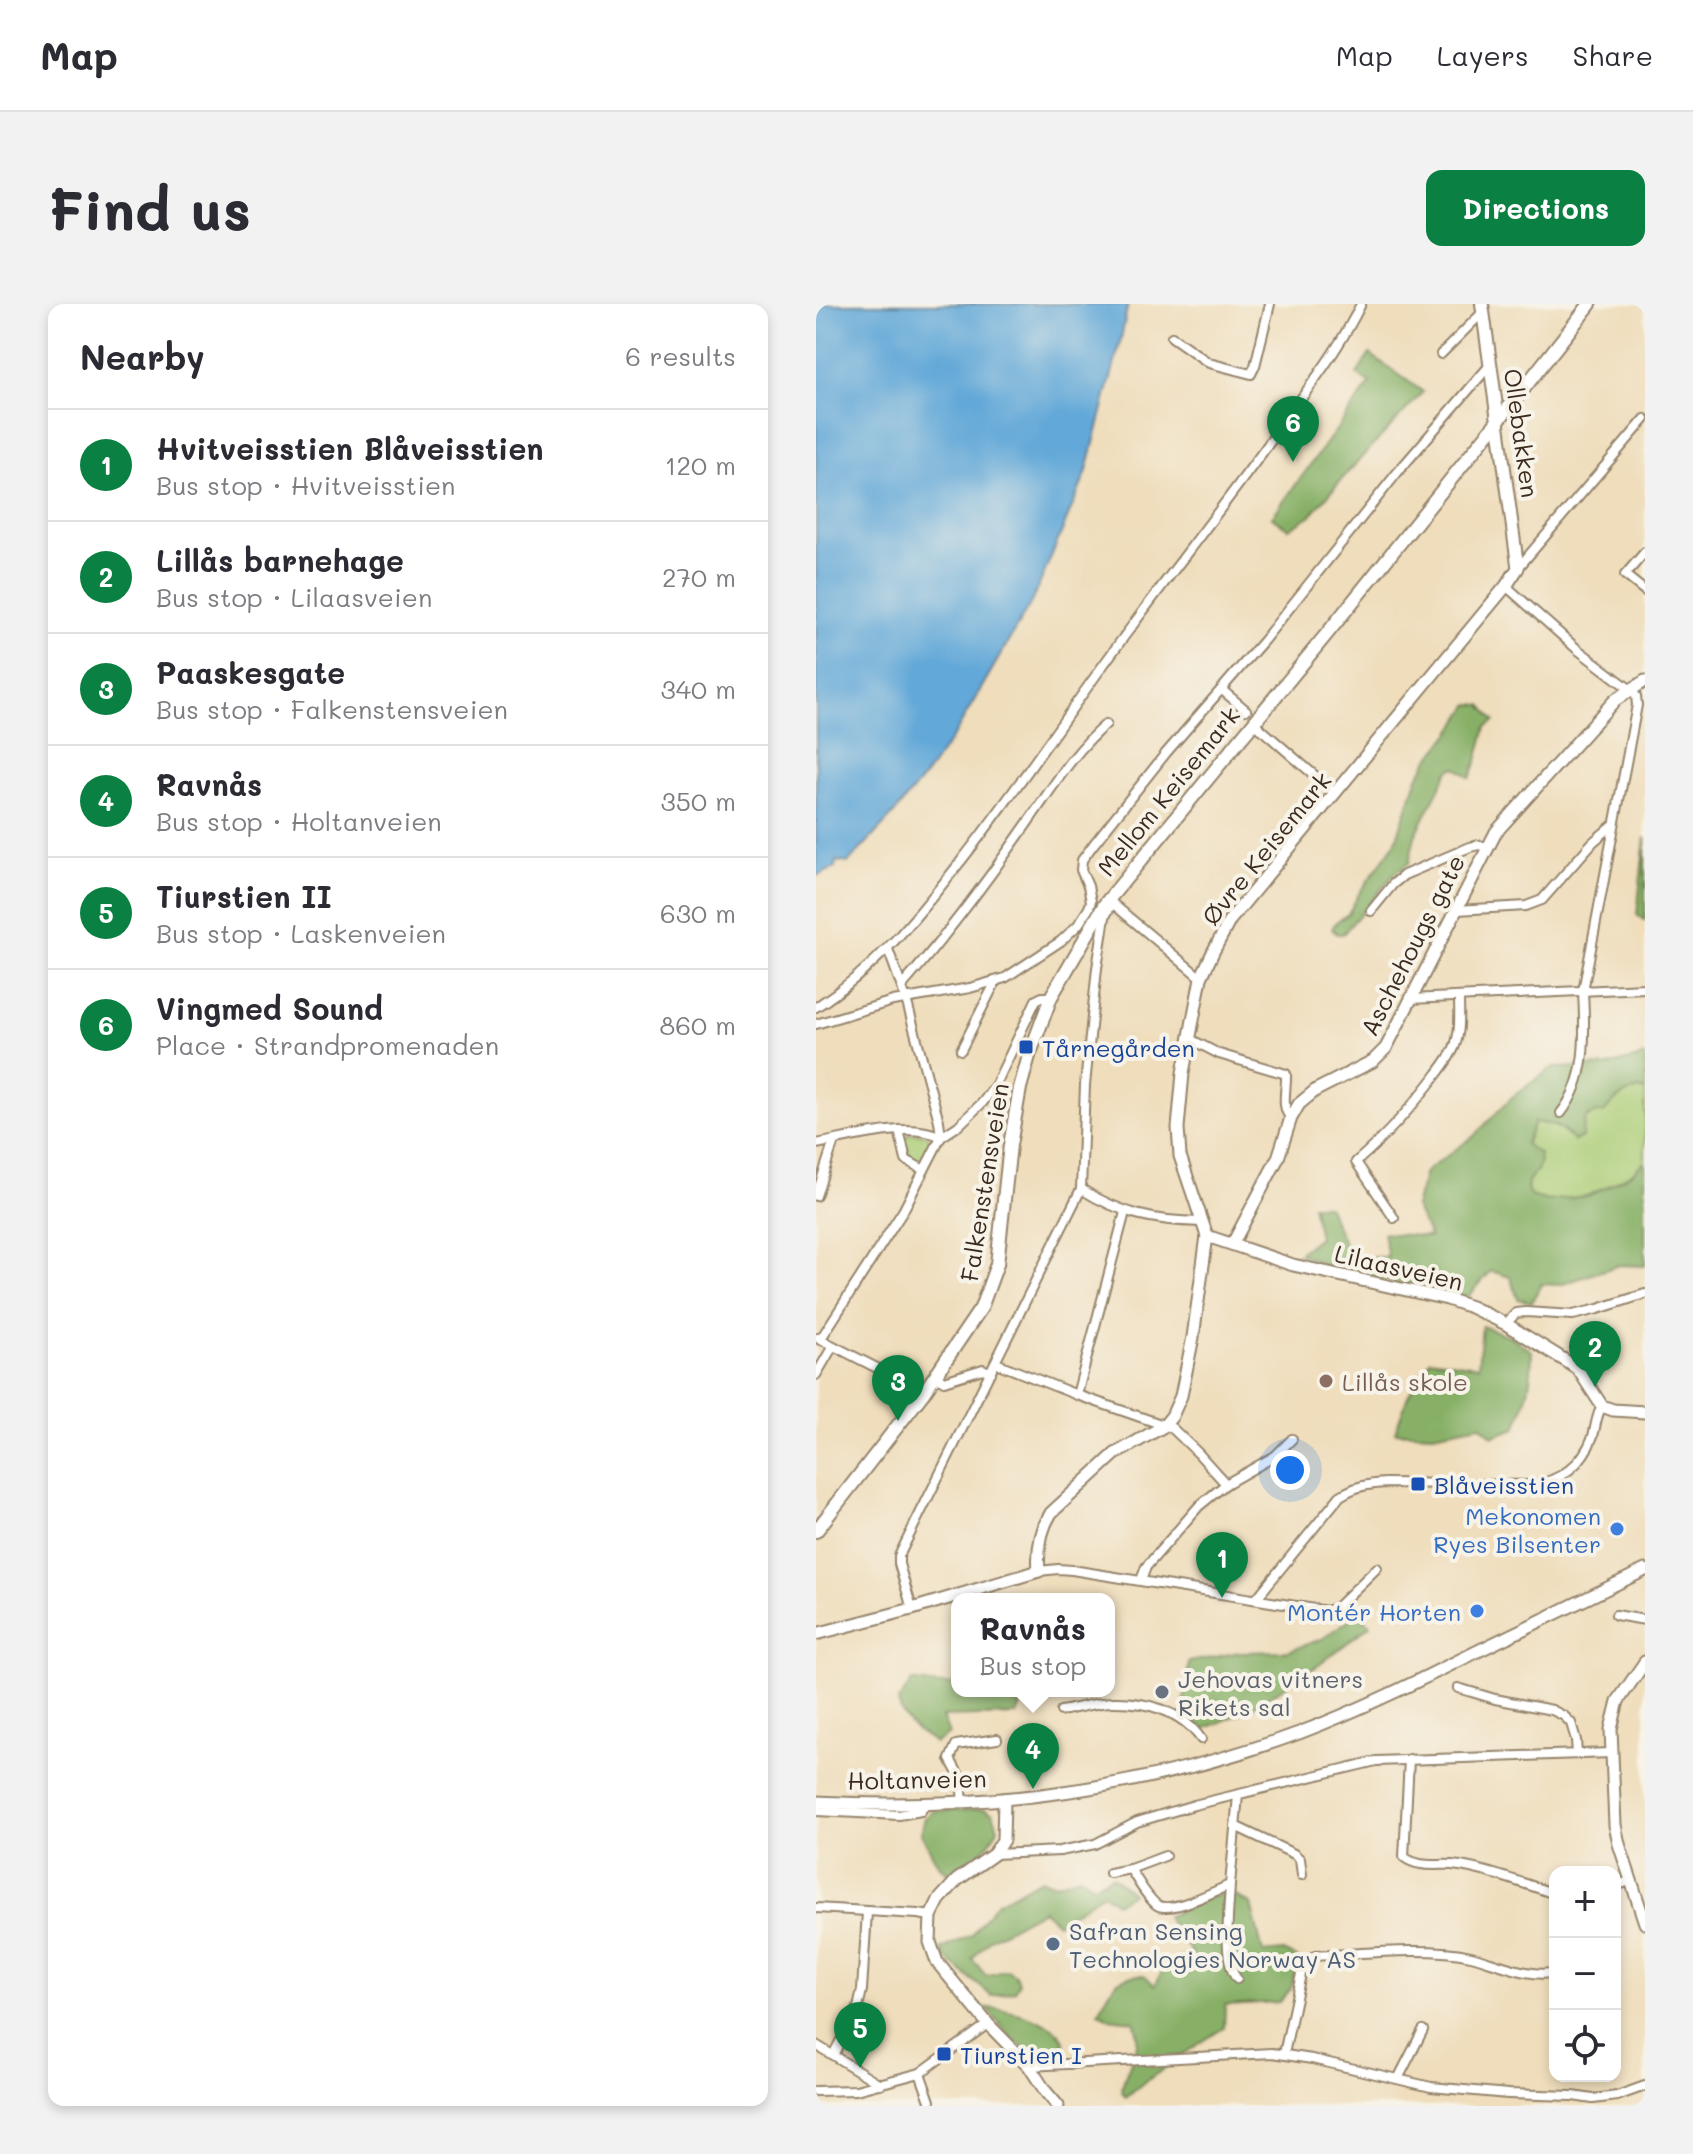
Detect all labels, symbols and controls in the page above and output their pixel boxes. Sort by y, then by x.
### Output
text: Map [40,30,118,80]
text: Map [1336,37,1393,73]
text: Layers [1437,37,1529,73]
text: Share [1573,37,1653,73]
button: Directions [1426,170,1645,246]
text: Find us [48,172,251,245]
text: Nearby [80,334,205,379]
text: 6 results [625,339,736,373]
street label: Ollebakken [1498,367,1546,499]
pin: 6 [1267,396,1319,462]
text: Hvitveisstien Blåveisstien [156,428,544,468]
text: 1 [100,448,112,482]
text: 120 m [665,448,736,482]
text: Bus stop · Hvitveisstien [156,468,456,502]
text: Lillås barnehage [156,540,404,580]
text: 2 [99,560,113,594]
text: 270 m [662,560,736,594]
text: Bus stop · Lilaasveien [156,580,432,614]
text: Paaskesgate [156,652,345,692]
text: 3 [98,672,114,706]
text: 340 m [660,672,736,706]
text: Bus stop · Falkenstensveien [156,692,508,726]
street label: Mellom Keisemark [1090,700,1246,882]
text: Ravnås [156,764,262,804]
street label: Øvre Keisemark [1195,765,1337,931]
text: 4 [98,784,114,818]
text: 350 m [661,784,736,818]
text: Bus stop · Holtanveien [156,804,442,838]
street label: Aschehougs gate [1353,849,1471,1041]
text: Tiurstien II [156,876,332,916]
text: 5 [98,896,114,930]
text: 630 m [660,896,736,930]
text: Bus stop · Laskenveien [156,916,446,950]
text: Vingmed Sound [156,988,383,1028]
text: 6 [98,1008,114,1042]
text: 860 m [659,1008,736,1042]
text: Place · Strandpromenaden [156,1028,499,1062]
place label: Tårnegården [1042,1032,1195,1063]
marker: Tårnegården [1017,1038,1035,1056]
street label: Falkenstensveien [953,1081,1015,1283]
street label: Lilaasveien [1332,1237,1466,1297]
pin: 2 [1569,1321,1621,1387]
pin: 3 [872,1355,924,1421]
place label: Lillås skole [1342,1366,1468,1397]
marker: Lillås skole [1317,1372,1335,1390]
your location [1270,1450,1310,1490]
place label: Blåveisstien [1434,1469,1574,1500]
marker: Blåveisstien [1409,1475,1427,1493]
place label: Mekonomen Ryes Bilsenter [1433,1500,1601,1559]
marker: Mekonomen Ryes Bilsenter [1608,1520,1626,1538]
pin: 1 [1196,1532,1248,1598]
popup [951,1593,1115,1697]
place label: Montér Horten [1287,1596,1461,1627]
marker: Montér Horten [1468,1602,1486,1620]
text: Ravnås [980,1608,1086,1648]
text: Bus stop [980,1648,1086,1682]
place label: Jehovas vitners Rikets sal [1178,1663,1363,1722]
marker: Jehovas vitners Rikets sal [1153,1683,1171,1701]
pin: 4 [1007,1723,1059,1789]
street label: Holtanveien [847,1762,987,1796]
map controls [1549,1866,1621,2082]
button: + [1549,1866,1621,1938]
place label: Safran Sensing Technologies Norway AS [1069,1915,1356,1974]
marker: Safran Sensing Technologies Norway AS [1044,1935,1062,1953]
button: − [1549,1938,1621,2010]
pin: 5 [834,2002,886,2068]
button: locate [1549,2010,1621,2082]
place label: Tiurstien I [960,2039,1082,2070]
marker: Tiurstien I [935,2045,953,2063]

